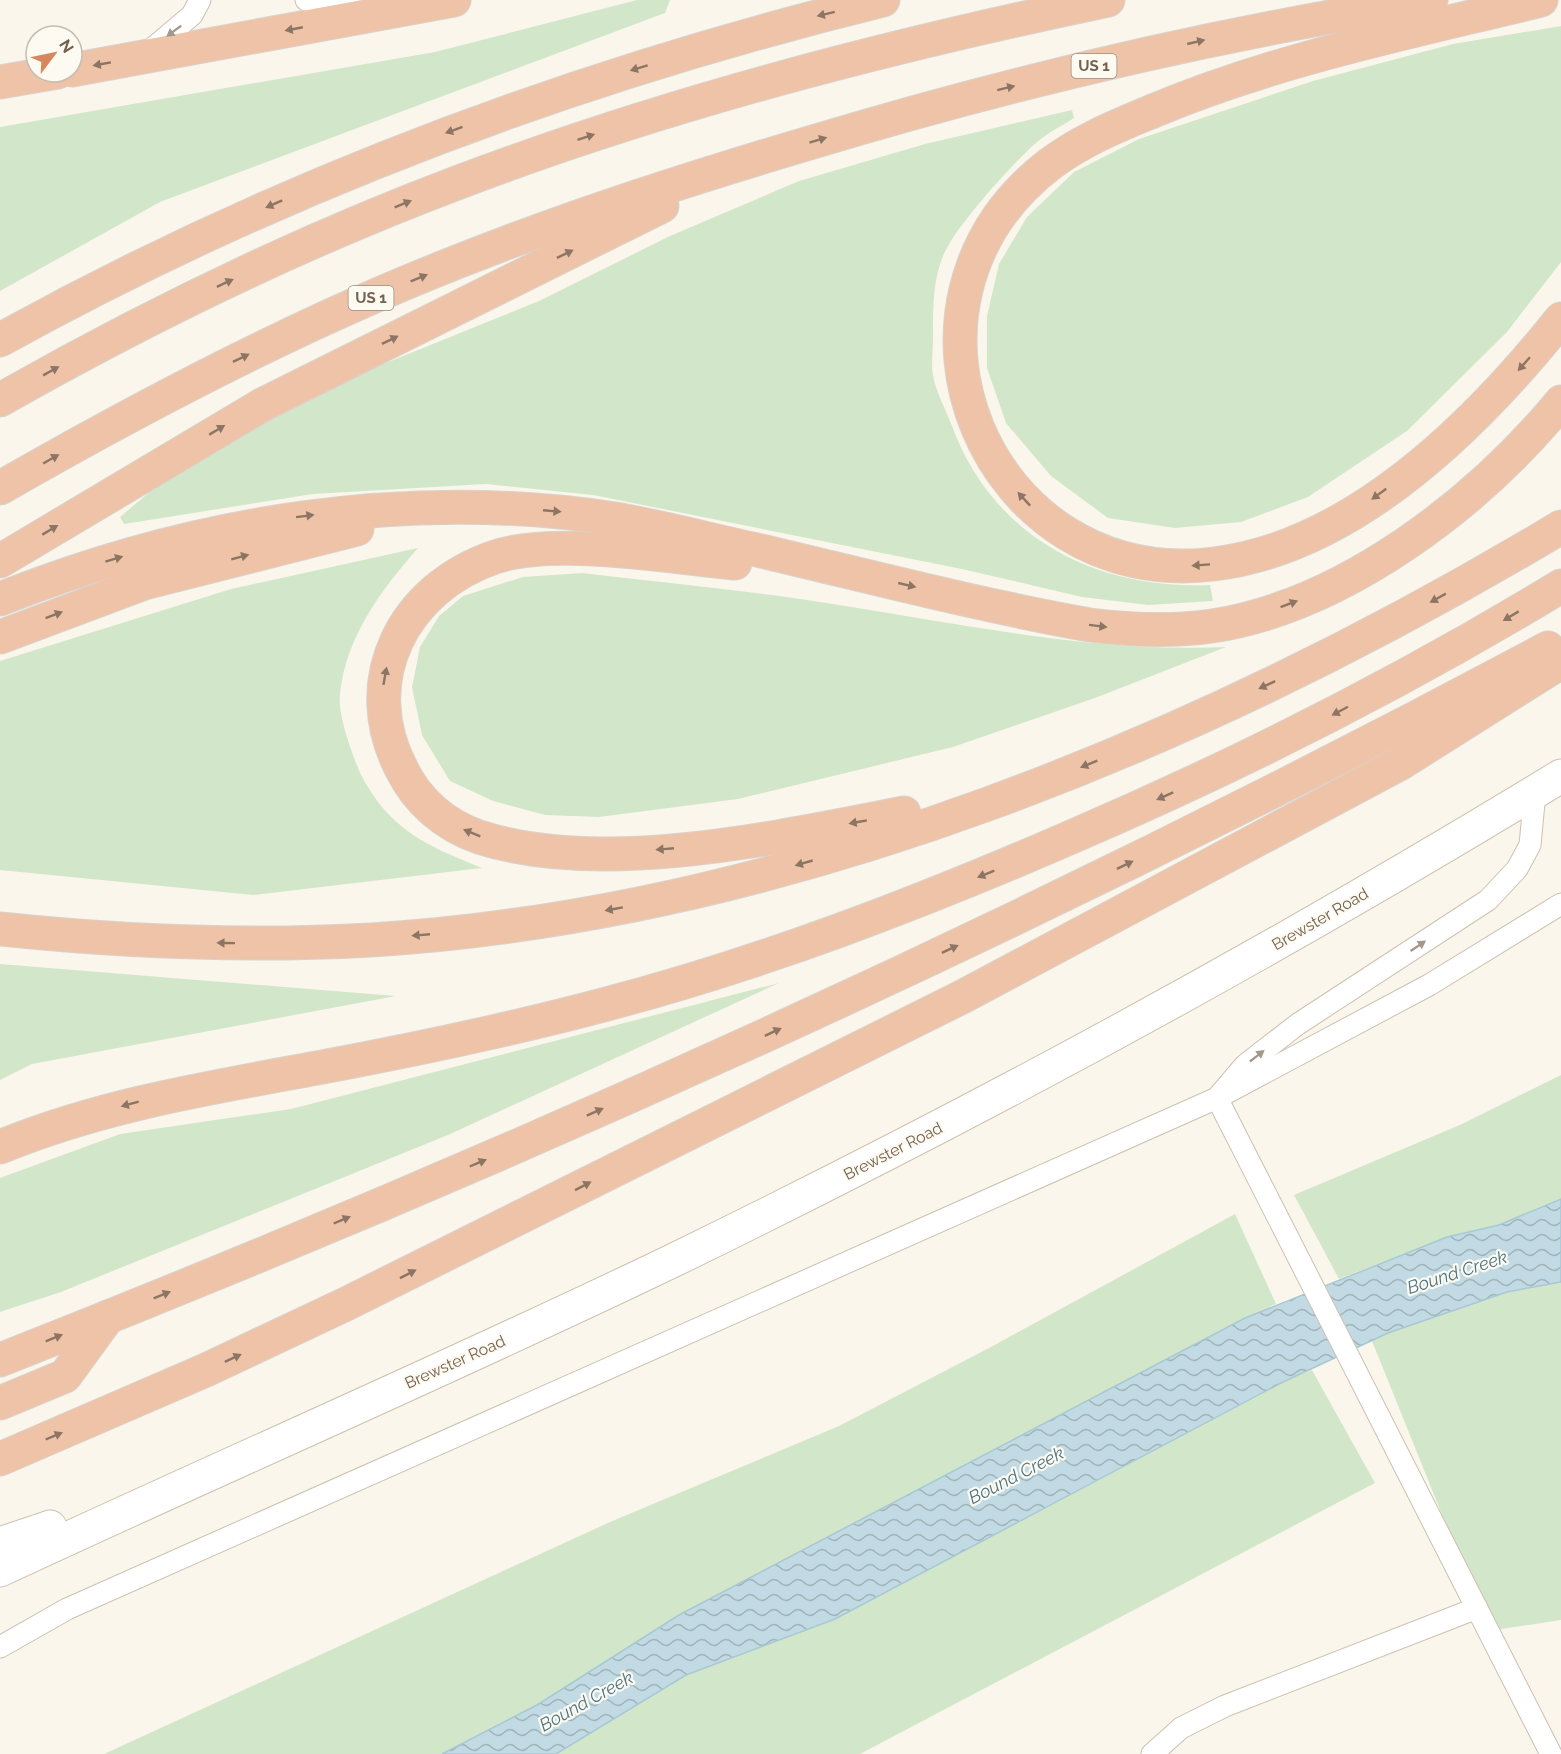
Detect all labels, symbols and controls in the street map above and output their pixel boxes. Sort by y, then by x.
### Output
one-way arrow [817,9,835,19]
north arrow [24,24,84,84]
one-way arrow [166,25,182,37]
one-way arrow [284,25,303,34]
text: N [55,36,78,57]
one-way arrow [1187,37,1205,47]
road number: US 1 [1072,54,1116,78]
one-way arrow [93,60,112,69]
one-way arrow [630,63,648,73]
one-way arrow [997,82,1015,92]
one-way arrow [445,125,463,135]
one-way arrow [577,132,595,142]
one-way arrow [809,135,827,144]
one-way arrow [265,199,282,208]
one-way arrow [394,199,412,208]
one-way arrow [556,249,574,259]
one-way arrow [410,273,428,282]
one-way arrow [216,278,233,287]
road number: US 1 [348,286,394,310]
one-way arrow [381,335,399,345]
one-way arrow [233,353,250,363]
one-way arrow [1518,356,1531,371]
one-way arrow [43,366,60,376]
one-way arrow [209,425,226,435]
one-way arrow [43,454,60,464]
one-way arrow [1372,488,1387,500]
one-way arrow [1018,492,1032,506]
one-way arrow [543,506,562,516]
one-way arrow [295,512,314,521]
one-way arrow [42,525,58,536]
one-way arrow [231,552,249,561]
one-way arrow [105,554,123,563]
one-way arrow [1191,561,1210,570]
one-way arrow [898,581,917,590]
one-way arrow [1429,593,1446,603]
one-way arrow [1280,599,1298,608]
one-way arrow [45,610,63,619]
one-way arrow [1502,611,1519,621]
one-way arrow [1088,621,1107,631]
one-way arrow [381,666,390,685]
one-way arrow [1259,681,1276,690]
one-way arrow [1332,706,1349,715]
one-way arrow [1080,760,1098,769]
one-way arrow [1156,791,1174,801]
one-way arrow [848,818,867,827]
one-way arrow [463,828,481,837]
one-way arrow [655,845,674,854]
one-way arrow [795,859,813,868]
one-way arrow [1117,860,1134,869]
one-way arrow [977,869,995,879]
street label: Brewster Road [1268,884,1372,954]
one-way arrow [605,905,624,914]
one-way arrow [411,930,430,940]
one-way arrow [217,939,236,948]
one-way arrow [1410,941,1426,952]
one-way arrow [941,945,958,954]
one-way arrow [764,1026,782,1036]
one-way arrow [1250,1050,1265,1062]
one-way arrow [121,1100,139,1110]
one-way arrow [587,1107,604,1116]
street label: Brewster Road [841,1118,945,1184]
one-way arrow [470,1158,488,1168]
one-way arrow [574,1182,591,1191]
one-way arrow [333,1215,351,1224]
water label: Bound Creek [1404,1246,1510,1298]
one-way arrow [400,1269,417,1278]
one-way arrow [153,1290,171,1300]
street label: Brewster Road [402,1331,508,1393]
one-way arrow [45,1333,63,1342]
one-way arrow [224,1353,242,1363]
one-way arrow [45,1431,63,1441]
water label: Bound Creek [965,1442,1067,1508]
water label: Bound Creek [535,1666,637,1735]

